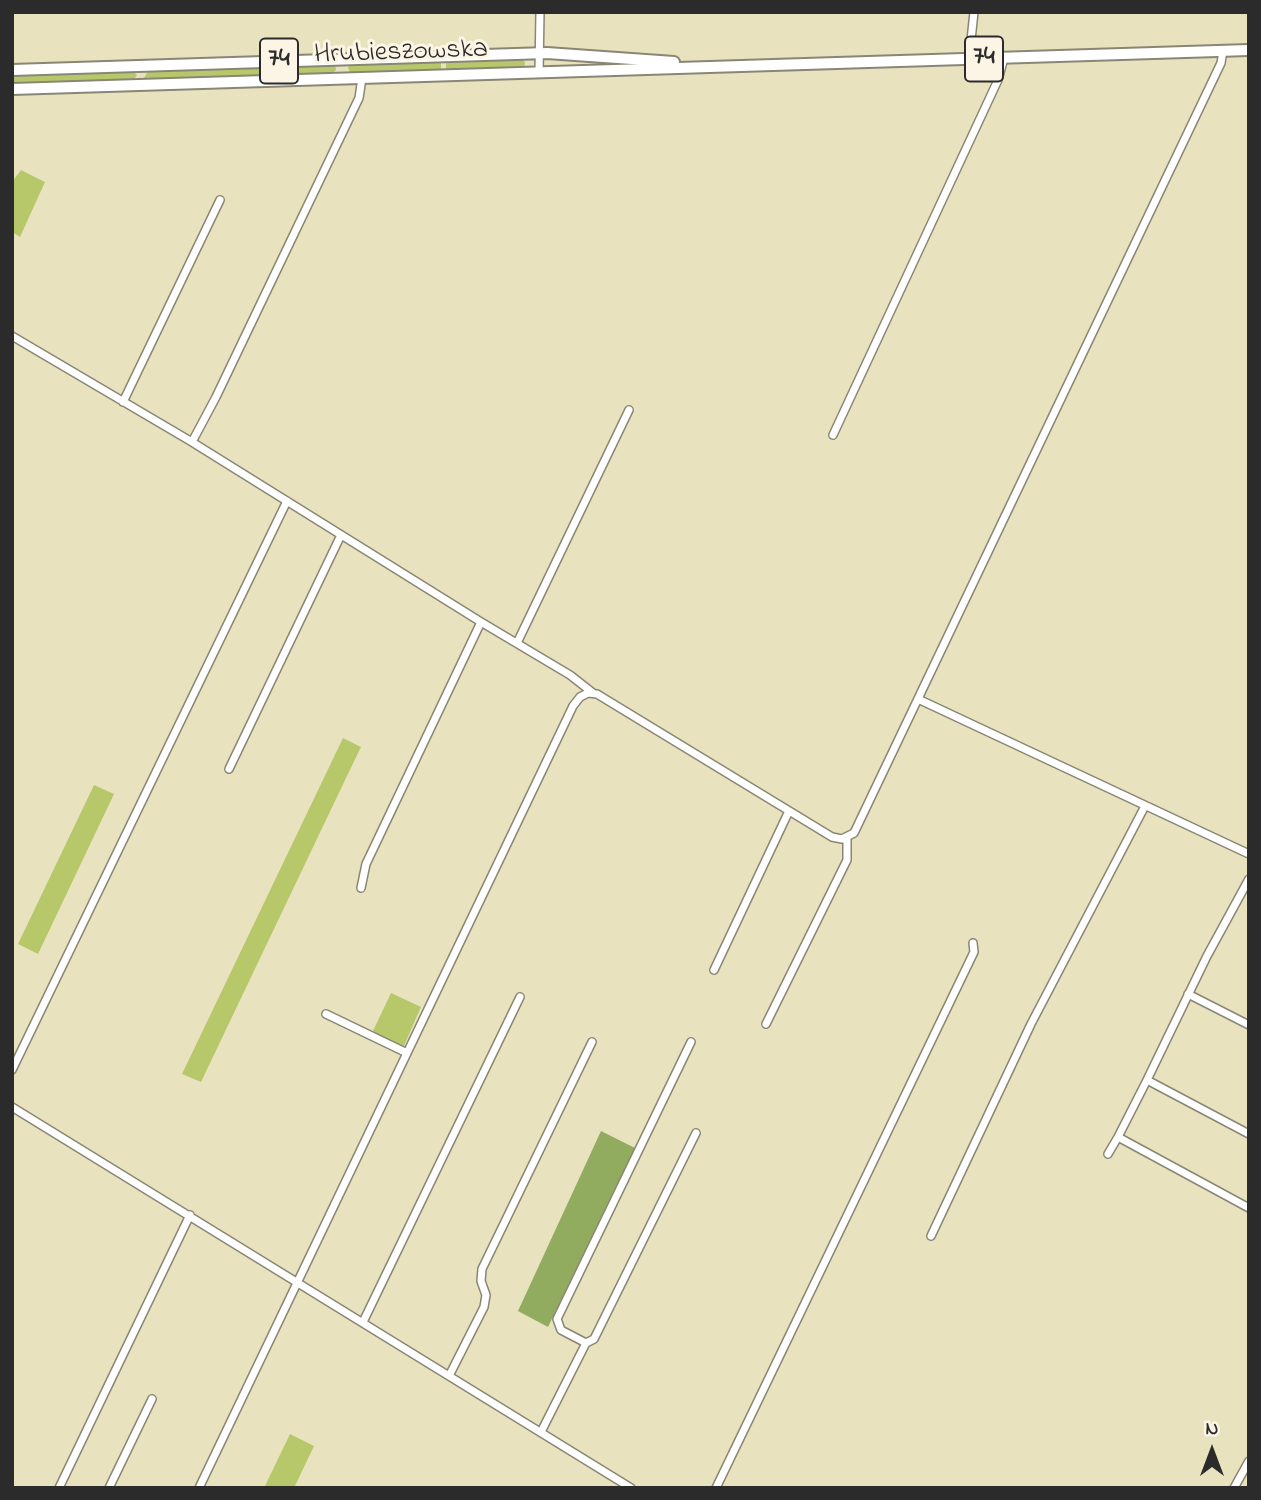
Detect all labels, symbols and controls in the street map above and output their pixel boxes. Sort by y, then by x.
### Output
street label: Hrubieszowska [314,34,488,74]
road number: 74 [965,36,1003,82]
road number: 74 [260,38,298,83]
north arrow [1177,1416,1247,1486]
text: N [1206,1416,1218,1443]

